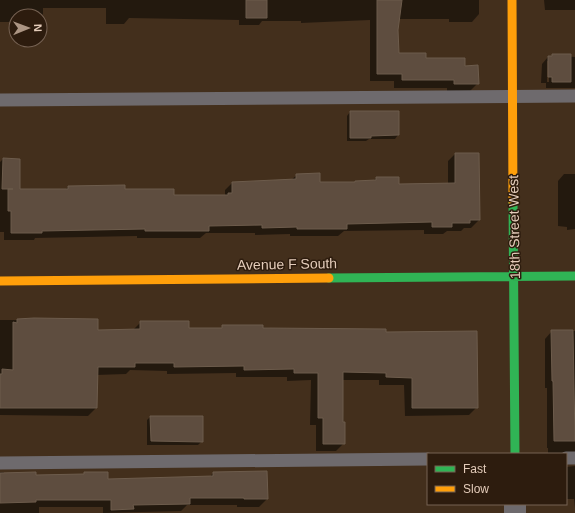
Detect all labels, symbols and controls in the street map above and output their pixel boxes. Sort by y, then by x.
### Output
north arrow [8,8,48,48]
text: N [32,24,44,32]
street label: 18th Street West [505,175,523,279]
street label: Avenue F South [237,255,337,273]
legend [427,453,567,505]
text: Fast [463,462,487,476]
text: Slow [463,482,489,496]

